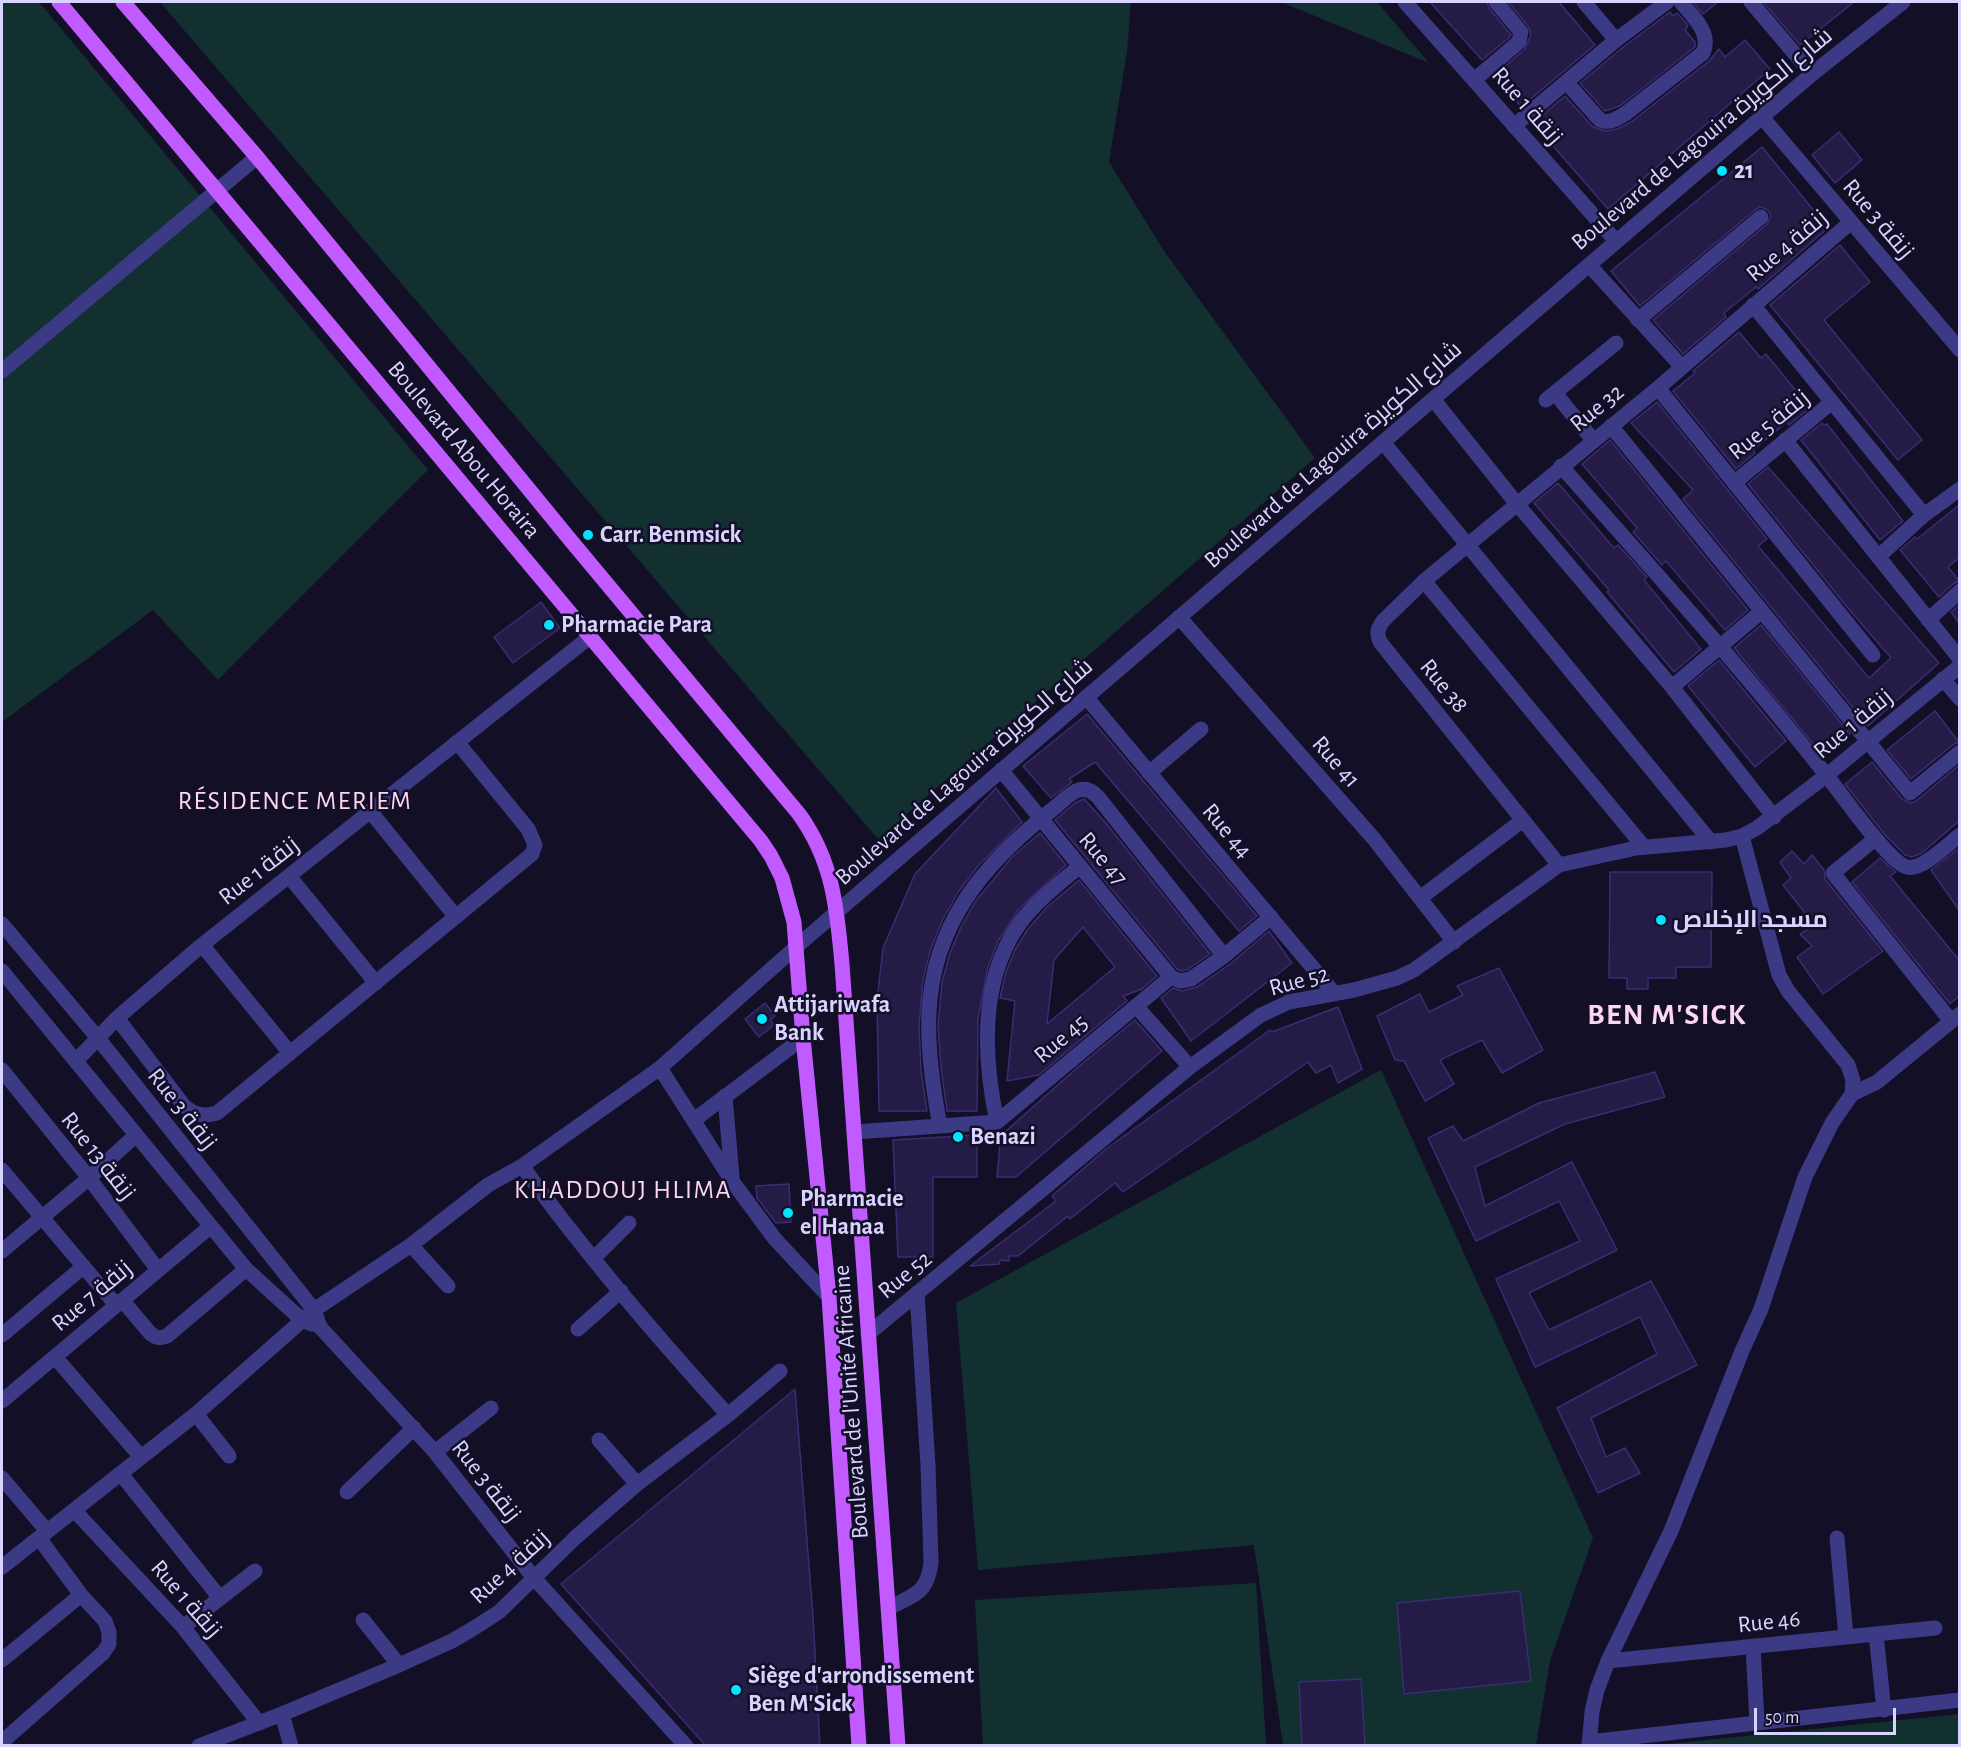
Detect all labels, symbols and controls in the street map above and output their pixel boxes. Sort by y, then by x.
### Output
street label: Boulevard de Lagouira شارع الكويرة [1566,21,1838,257]
street label: Rue 1 زنقة [1485,61,1569,151]
place label: 21 [1734,157,1754,185]
marker: 21 [1715,164,1729,178]
street label: Rue 3 زنقة [1836,173,1920,265]
street label: Rue 4 زنقة [1740,204,1834,288]
street label: Boulevard de Lagouira شارع الكويرة [1198,335,1468,575]
street label: Boulevard Abou Horaira [381,355,547,545]
street label: Rue 32 [1564,378,1630,438]
street label: Rue 5 زنقة [1723,384,1815,466]
place label: Carr. Benmsick [600,521,741,549]
marker: Carr. Benmsick [581,528,595,542]
place label: Pharmacie Para [561,611,712,639]
marker: Pharmacie Para [542,618,556,632]
street label: Boulevard de Lagouira شارع الكويرة [829,652,1099,892]
street label: Rue 38 [1414,653,1474,719]
street label: Rue 1 زنقة [1808,683,1898,765]
street label: Rue 41 [1305,730,1367,794]
district label: RÉSIDENCE MERIEM [178,785,412,817]
street label: Rue 44 [1196,798,1258,864]
street label: Rue 47 [1072,826,1134,892]
street label: Rue 1 زنقة [213,831,305,911]
place label: مسجد الإخلاص [1673,906,1828,934]
marker: مسجد الإخلاص [1654,913,1668,927]
street label: Rue 52 [1266,959,1332,1003]
place label: Attijariwafa Bank [774,991,890,1047]
district label: BEN M'SICK [1587,997,1747,1033]
street label: Rue 45 [1028,1008,1094,1070]
marker: Attijariwafa Bank [755,1012,769,1026]
street label: Rue 3 زنقة [141,1062,223,1156]
street label: Rue 13 زنقة [55,1106,141,1206]
place label: Benazi [970,1123,1036,1151]
marker: Benazi [951,1130,965,1144]
district label: KHADDOUJ HLIMA [514,1174,732,1206]
place label: Pharmacie el Hanaa [800,1185,904,1241]
marker: Pharmacie el Hanaa [781,1206,795,1220]
street label: Rue 52 [872,1245,938,1305]
street label: Rue 7 زنقة [46,1254,138,1338]
street label: Boulevard de l'Unité Africaine [827,1264,875,1540]
street label: Rue 3 زنقة [445,1434,527,1528]
street label: Rue 4 زنقة [464,1524,556,1610]
street label: Rue 1 زنقة [144,1554,228,1644]
street label: Rue 46 [1736,1604,1802,1640]
place label: Siège d'arrondissement Ben M'Sick [748,1662,974,1718]
marker: Siège d'arrondissement Ben M'Sick [729,1683,743,1697]
scale bar [1757,1696,1900,1734]
text: 50 m [1765,1709,1799,1727]

